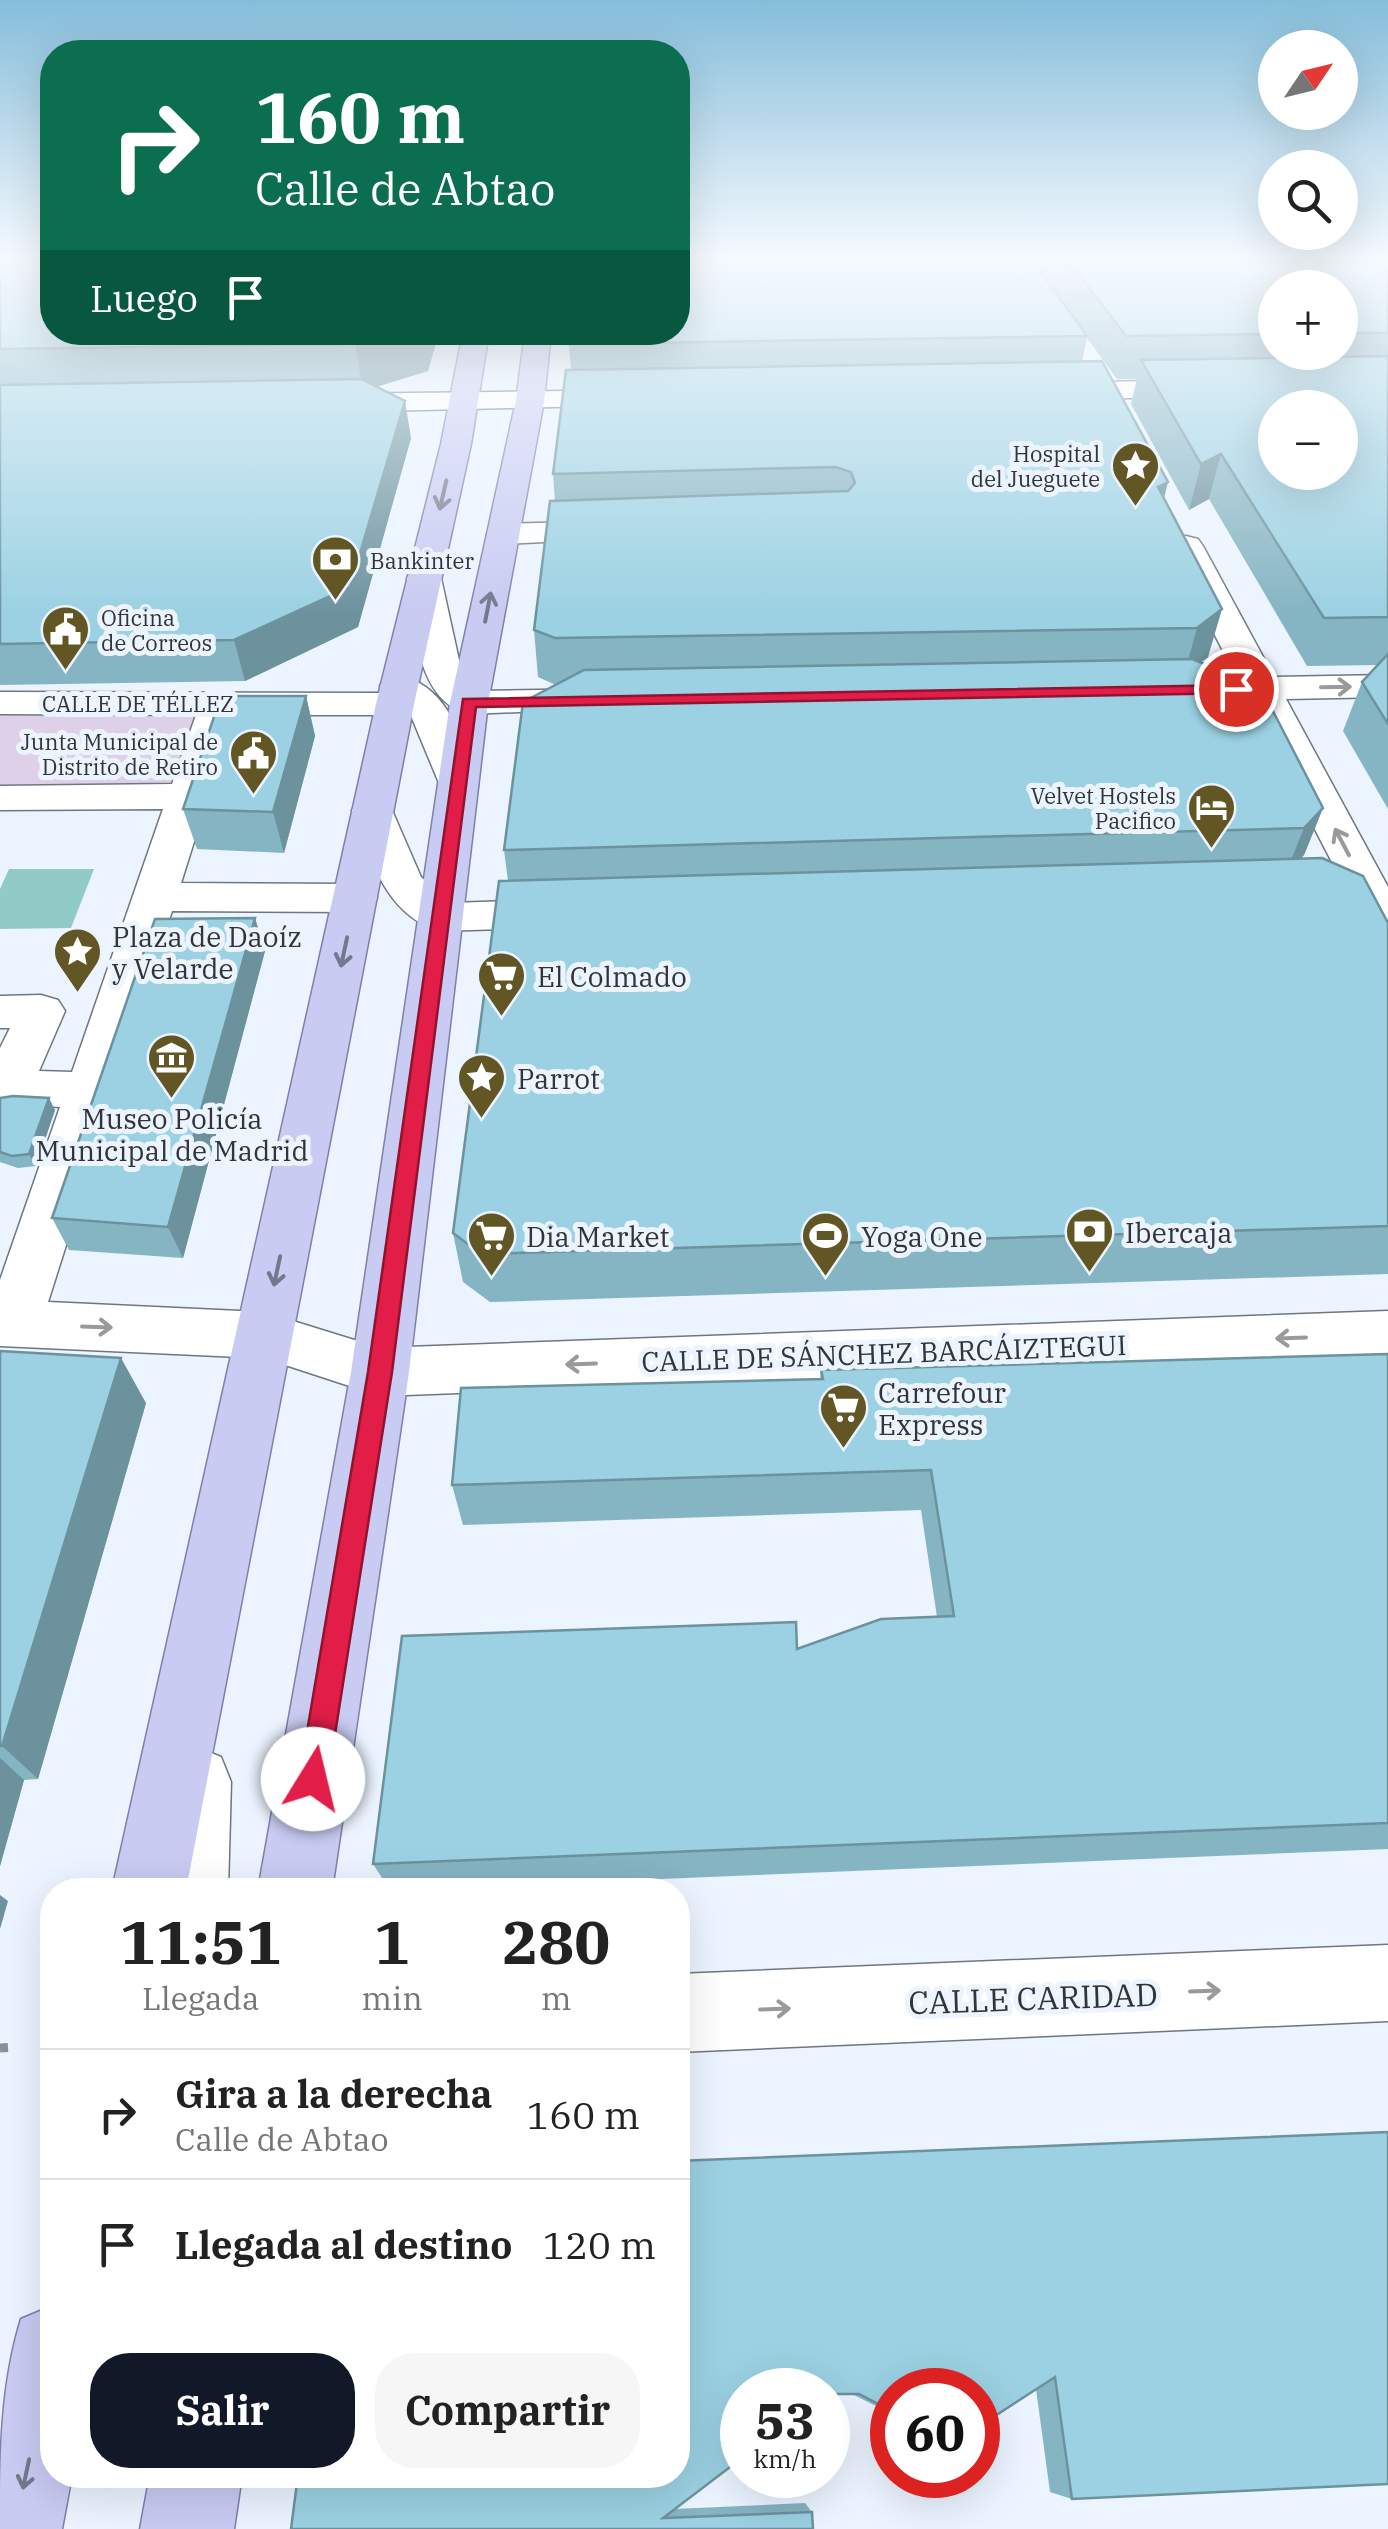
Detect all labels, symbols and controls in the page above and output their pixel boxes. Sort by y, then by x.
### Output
north arrow [1258,30,1358,130]
map controls [1258,30,1358,490]
text: 160 m [255,71,465,162]
icon: right [90,80,220,210]
button: search [1258,150,1358,250]
text: Calle de Abtao [255,159,555,217]
icon: arrive [218,270,273,325]
button: + [1258,270,1358,370]
text: Luego [90,273,198,322]
button: − [1258,390,1358,490]
place label: Hospital del Jueguete [971,439,1100,493]
place icon: Hospital del Jueguete [1109,440,1161,508]
one-way arrow [433,478,451,510]
bank icon: Bankinter [309,534,361,602]
place label: Bankinter [370,546,474,575]
one-way arrow [479,592,498,624]
place label: Oficina de Correos [101,603,212,657]
public building icon: Oficina de Correos [40,604,92,672]
pin [1194,647,1279,732]
icon: arrive [1209,662,1264,717]
one-way arrow [1319,678,1351,697]
street label: CALLE DE TÉLLEZ [42,689,234,718]
place label: Junta Municipal de Distrito de Retiro [21,727,218,781]
public building icon: Junta Municipal de Distrito de Retiro [227,728,279,796]
place label: Velvet Hostels Pacifico [1031,781,1176,835]
hotel icon: Velvet Hostels Pacifico [1185,782,1237,850]
one-way arrow [1331,827,1351,857]
place label: Plaza de Daoíz y Velarde [112,918,302,987]
place icon: Plaza de Daoíz y Velarde [51,926,103,994]
one-way arrow [333,936,352,968]
supermarket icon: El Colmado [476,950,528,1018]
place label: El Colmado [537,958,687,995]
museum icon: Museo Policía Municipal de Madrid [146,1032,198,1100]
place icon: Parrot [456,1052,508,1120]
place label: Parrot [517,1060,600,1097]
place label: Museo Policía Municipal de Madrid [36,1100,308,1169]
bank icon: Ibercaja [1064,1206,1116,1274]
supermarket icon: Dia Market [465,1210,517,1278]
sports icon: Yoga One [800,1210,852,1278]
place label: Ibercaja [1125,1214,1233,1251]
place label: Dia Market [526,1218,669,1255]
place label: Yoga One [861,1218,982,1255]
one-way arrow [267,1254,286,1286]
one-way arrow [81,1318,113,1337]
street label: CALLE DE SÁNCHEZ BARCÁIZTEGUI [641,1326,1127,1380]
one-way arrow [1275,1328,1307,1347]
one-way arrow [566,1355,598,1374]
place label: Carrefour Express [878,1374,1007,1443]
supermarket icon: Carrefour Express [817,1382,869,1450]
position arrow [261,1727,365,1831]
text: 11:51 [120,1902,282,1981]
text: 1 [374,1902,410,1981]
text: 280 [502,1902,610,1981]
street label: CALLE CARIDAD [908,1973,1158,2023]
text: Llegada [142,1977,260,2019]
text: min [362,1977,423,2019]
text: m [541,1977,572,2019]
one-way arrow [1188,1981,1220,2000]
one-way arrow [758,2000,790,2019]
text: Gira a la derecha [175,2069,492,2118]
icon: right [90,2087,145,2142]
text: 160 m [527,2090,640,2139]
text: Calle de Abtao [175,2118,389,2160]
icon: arrive [90,2217,145,2272]
text: Llegada al destino [175,2220,512,2269]
text: 120 m [542,2220,656,2269]
button: Salir [90,2353,355,2468]
button: Compartir [375,2353,640,2468]
speed limit sign: 60 [870,2368,1000,2498]
text: 53 [755,2388,815,2453]
text: km/h [753,2442,817,2475]
one-way arrow [16,2457,35,2489]

